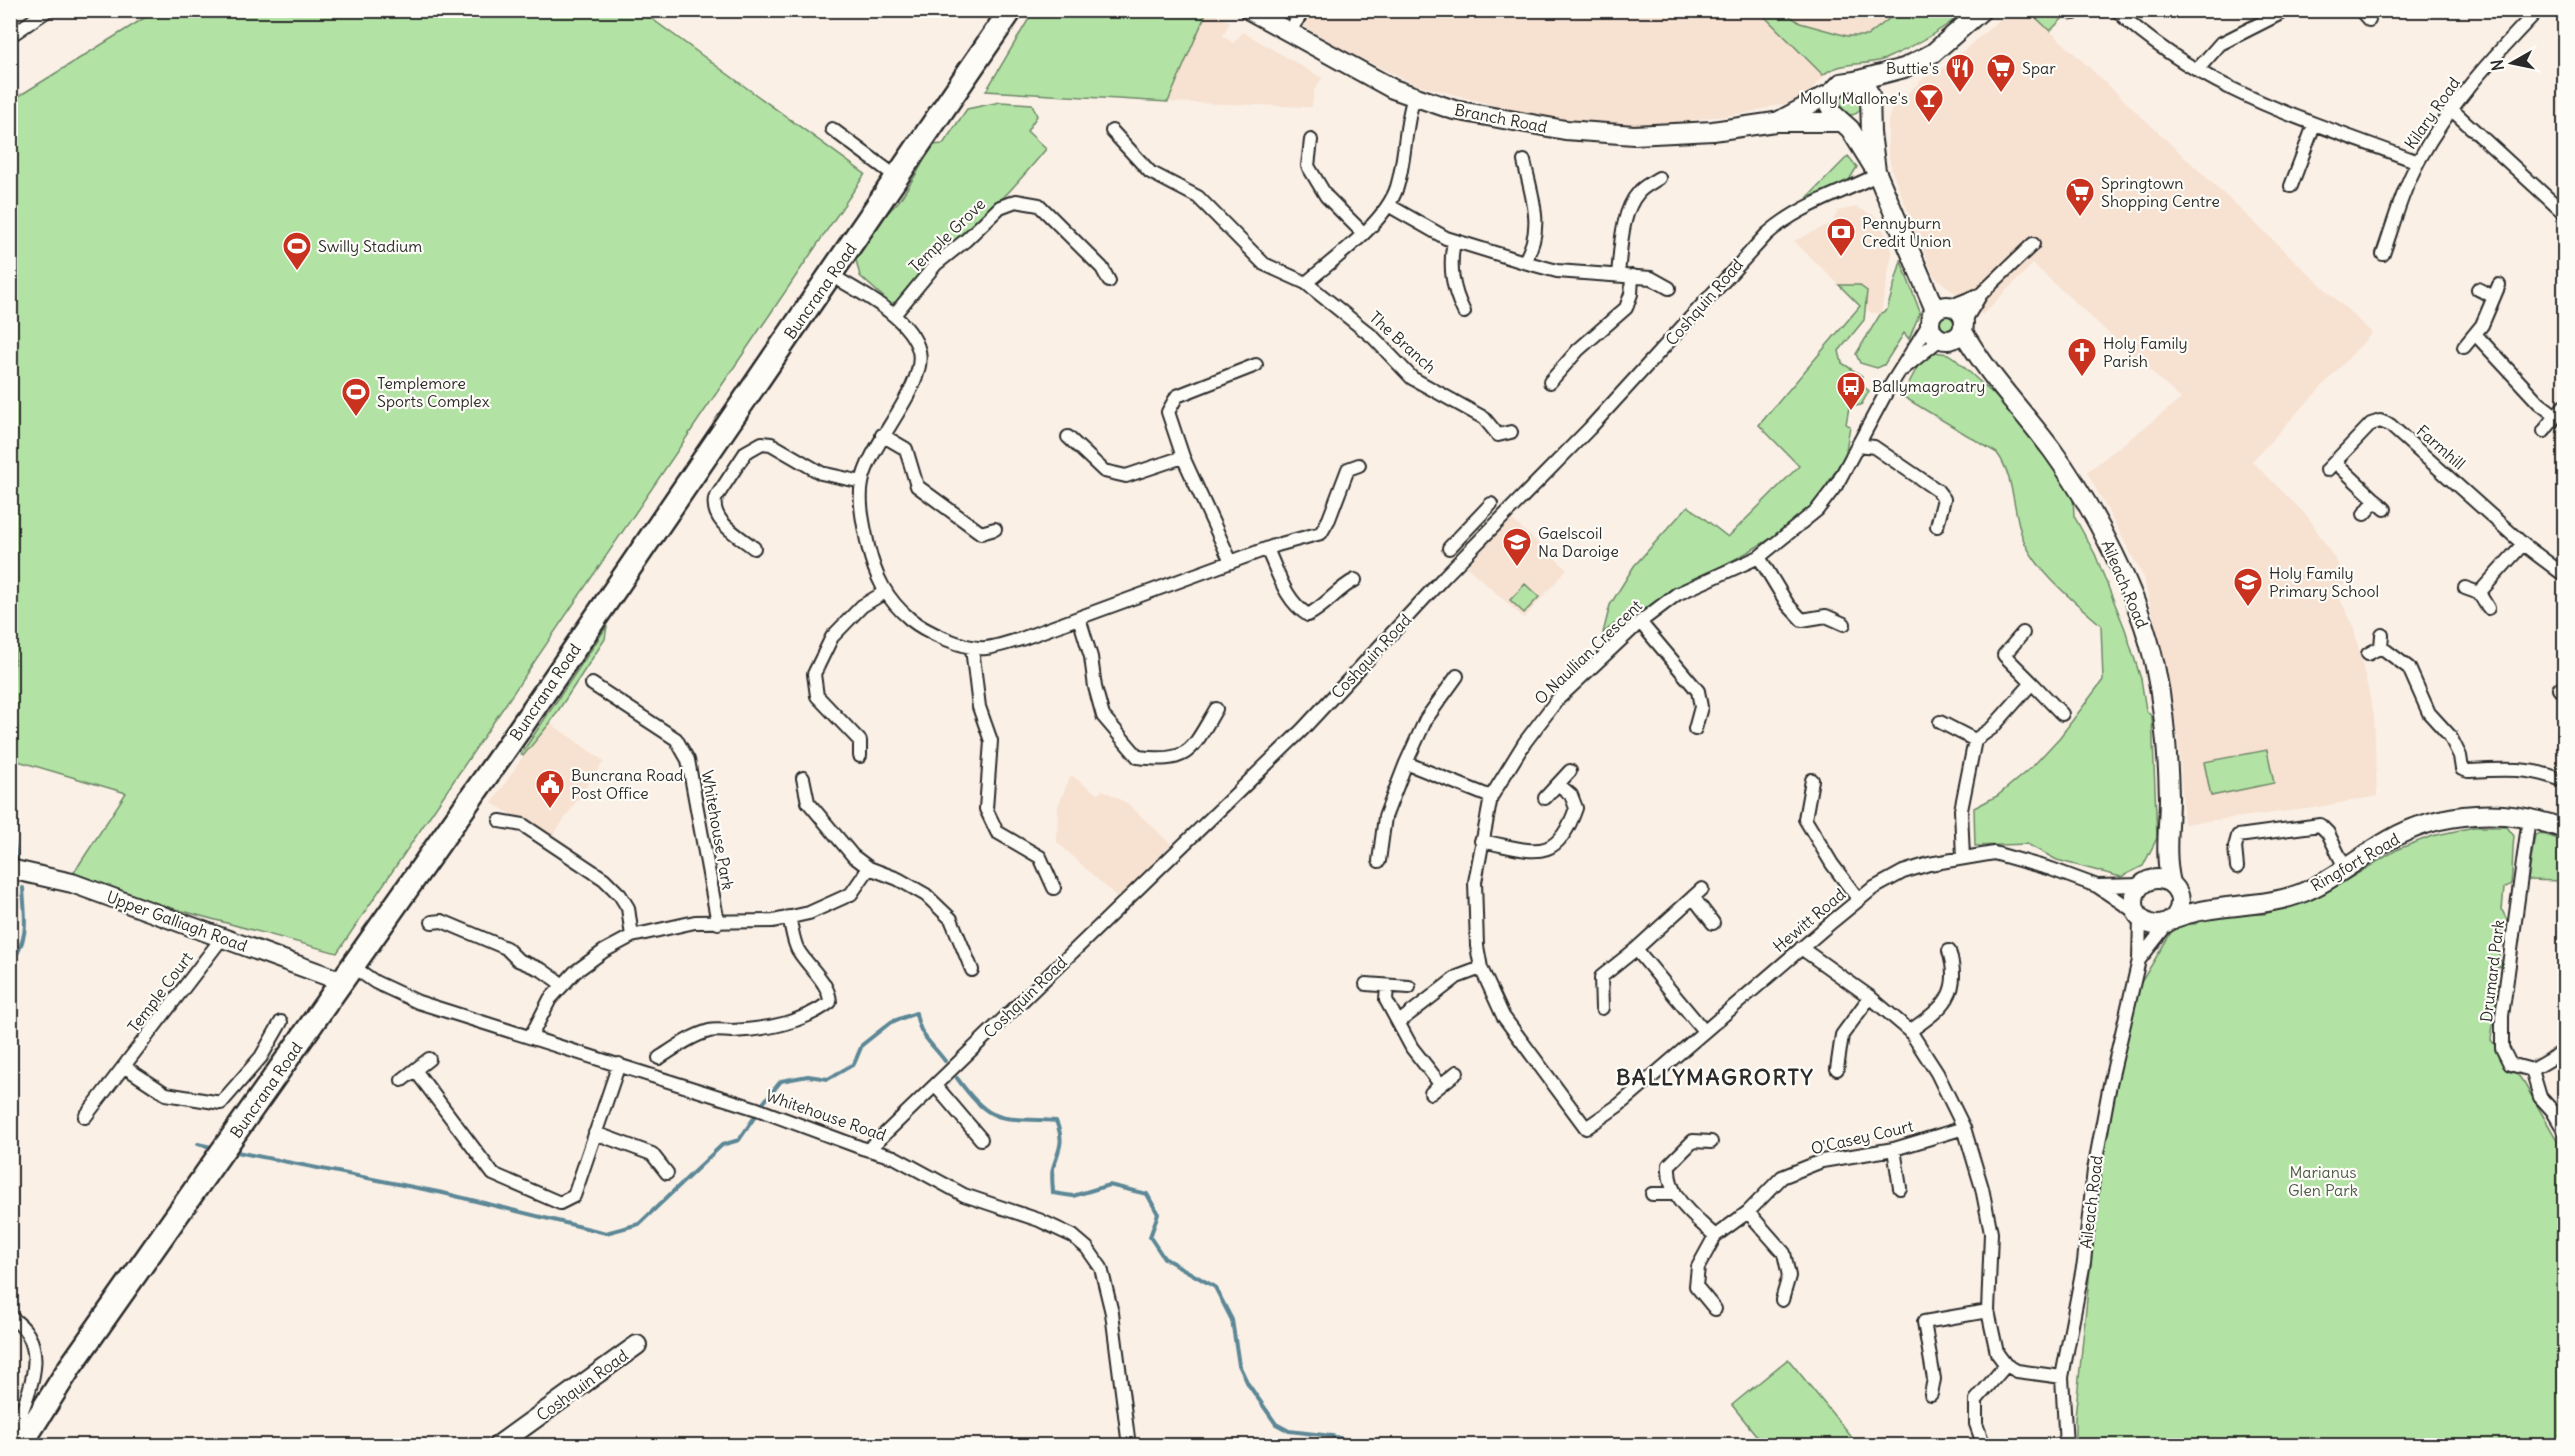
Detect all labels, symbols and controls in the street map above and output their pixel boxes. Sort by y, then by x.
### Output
north arrow [2482,33,2542,93]
restaurant icon: Buttie's [1944,52,1976,94]
supermarket icon: Spar [1985,52,2017,94]
place label: Buttie's [1886,58,1939,78]
place label: Spar [2022,58,2056,78]
text: N [2486,58,2508,72]
street label: Kilary Road [2400,73,2464,153]
bar icon: Molly Mallone's [1913,82,1945,124]
place label: Molly Mallone's [1800,88,1908,108]
street label: Branch Road [1453,99,1549,137]
place label: Springtown Shopping Centre [2101,173,2220,211]
supermarket icon: Springtown Shopping Centre [2064,176,2096,218]
street label: Temple Grove [905,194,989,276]
place label: Pennyburn Credit Union [1862,213,1951,251]
bank icon: Pennyburn Credit Union [1825,216,1857,258]
sports icon: Swilly Stadium [281,230,313,272]
place label: Swilly Stadium [318,236,422,256]
street label: Buncrana Road [780,239,860,343]
street label: Coshquin Road [1661,255,1747,349]
street label: The Branch [1366,307,1440,377]
place label: Holy Family Parish [2103,333,2188,371]
church icon: Holy Family Parish [2066,336,2098,378]
bus stop icon: Ballymagroatry [1835,370,1867,412]
place label: Templemore Sports Complex [377,373,490,411]
sports icon: Templemore Sports Complex [340,376,372,418]
place label: Ballymagroatry [1872,376,1985,396]
street label: Farmhill [2413,420,2469,474]
place label: Gaelscoil Na Daroige [1538,523,1619,561]
school or university icon: Gaelscoil Na Daroige [1501,526,1533,568]
street label: Aileach Road [2097,537,2153,631]
place label: Holy Family Primary School [2269,563,2379,601]
school or university icon: Holy Family Primary School [2232,566,2264,608]
street label: O Naullian Crescent [1530,595,1646,708]
street label: Coshquin Road [1327,610,1415,702]
street label: Buncrana Road [505,640,585,744]
place label: Buncrana Road Post Office [571,765,683,803]
public building icon: Buncrana Road Post Office [534,768,566,810]
street label: Whitehouse Park [698,768,738,892]
street label: Ringfort Road [2307,829,2403,895]
street label: Hewitt Road [1769,884,1849,956]
street label: Upper Galliagh Road [104,886,250,956]
street label: Drumard Park [2476,919,2508,1023]
street label: Temple Court [123,947,197,1036]
street label: Coshquin Road [979,952,1071,1042]
street label: Buncrana Road [226,1038,306,1142]
district label: BALLYMAGRORTY [1616,1063,1814,1091]
street label: Whitehouse Road [763,1085,889,1145]
street label: O'Casey Court [1809,1115,1916,1158]
street label: Aileach Road [2075,1154,2107,1250]
park label: Marianus Glen Park [2288,1162,2358,1200]
street label: Coshquin Road [532,1345,632,1425]

